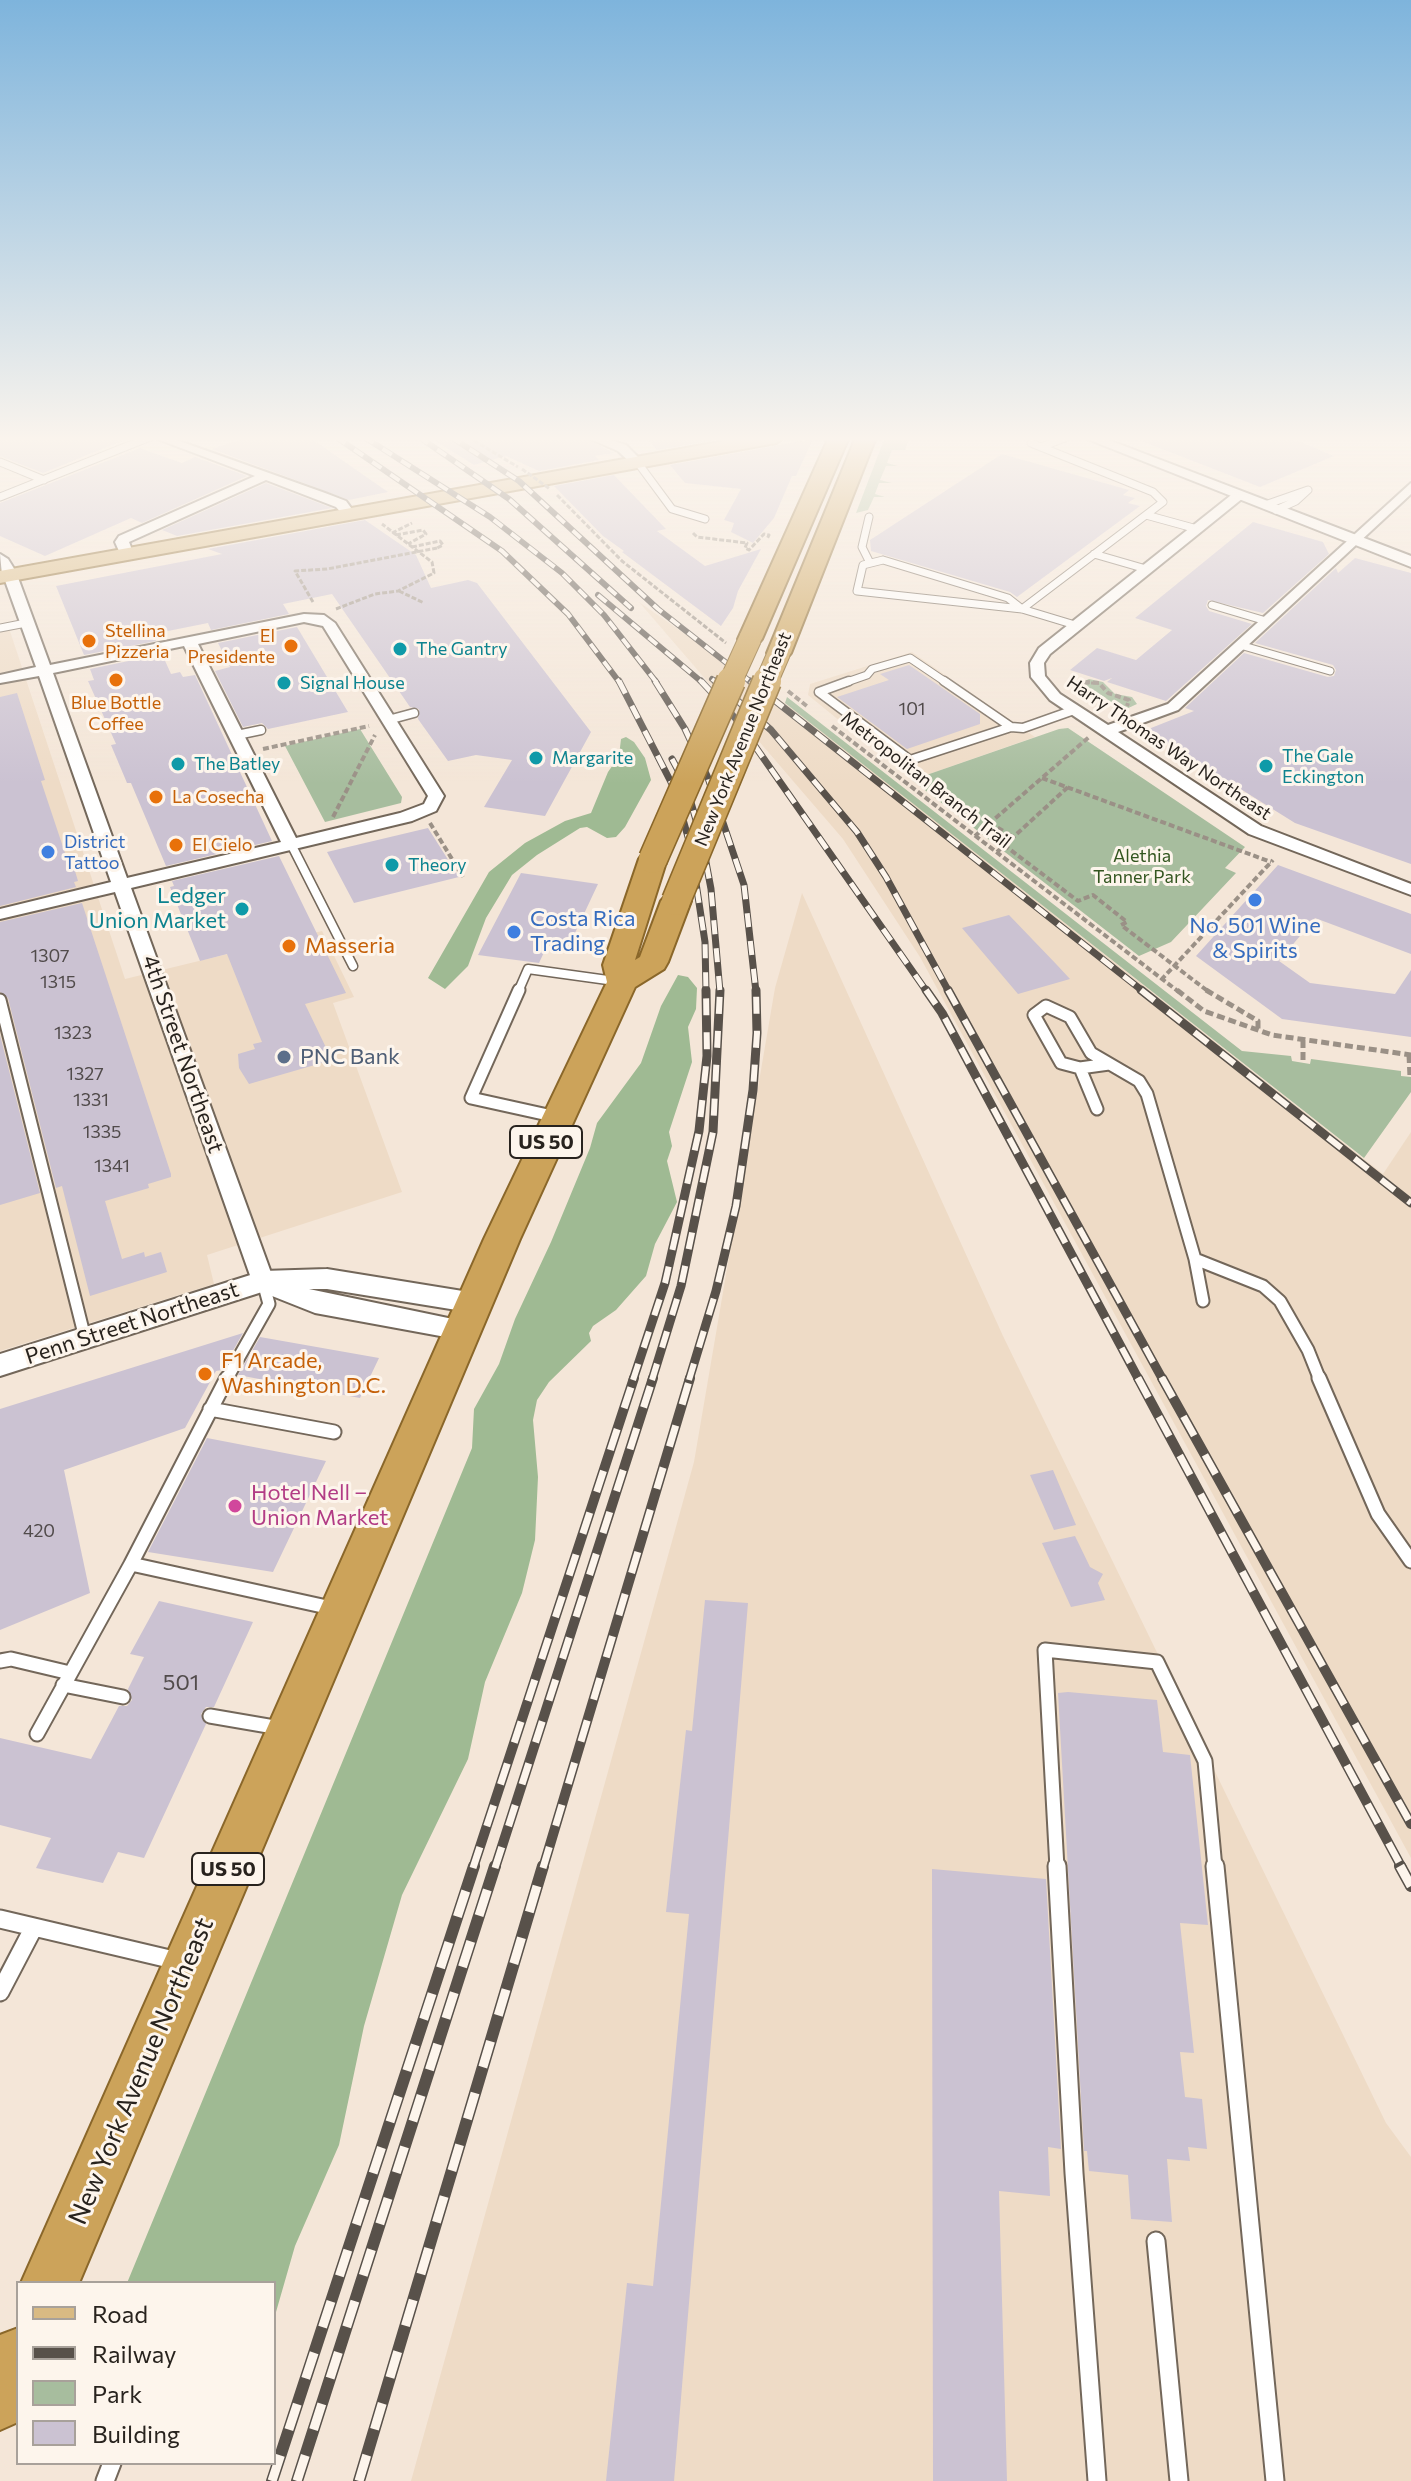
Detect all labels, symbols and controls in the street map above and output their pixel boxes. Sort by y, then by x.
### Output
place label: Stellina Pizzeria [105,620,170,662]
place label: El Presidente [188,625,275,668]
street label: New York Avenue Northeast [690,629,796,849]
marker: Stellina Pizzeria [80,632,98,650]
marker: El Presidente [282,637,300,655]
place label: The Gantry [416,638,508,660]
marker: The Gantry [391,640,409,658]
marker: Blue Bottle Coffee [107,671,125,689]
street label: Harry Thomas Way Northeast [1062,671,1276,825]
place label: Signal House [300,672,405,694]
marker: Signal House [275,674,293,692]
place label: Blue Bottle Coffee [71,692,161,734]
house number: 101 [898,698,926,720]
street label: Metropolitan Branch Trail [837,707,1015,853]
place label: The Gale Eckington [1282,745,1364,788]
place label: Margarite [552,747,633,769]
marker: Margarite [527,749,545,767]
place label: The Batley [194,753,280,775]
marker: The Batley [169,755,187,773]
marker: The Gale Eckington [1257,757,1275,775]
place label: La Cosecha [172,786,264,808]
marker: La Cosecha [147,788,165,806]
place label: District Tattoo [64,831,126,874]
place label: El Cielo [192,834,252,856]
marker: El Cielo [167,836,185,854]
marker: District Tattoo [39,843,57,861]
park label: Alethia Tanner Park [1093,845,1191,888]
place label: Theory [408,854,467,876]
marker: Theory [383,856,401,874]
place label: Ledger Union Market [89,883,226,934]
marker: No. 501 Wine & Spirits [1246,891,1264,909]
marker: Ledger Union Market [233,900,251,918]
place label: Costa Rica Trading [530,906,635,958]
place label: No. 501 Wine & Spirits [1189,913,1321,964]
marker: Costa Rica Trading [505,923,523,941]
place label: Masseria [305,933,395,959]
marker: Masseria [280,937,298,955]
house number: 1307 [30,945,70,967]
street label: 4th Street Northeast [137,952,229,1156]
house number: 1315 [40,971,76,993]
house number: 1323 [54,1022,92,1044]
place label: PNC Bank [300,1044,400,1070]
marker: PNC Bank [275,1048,293,1066]
house number: 1327 [66,1063,104,1085]
house number: 1331 [73,1089,109,1111]
house number: 1335 [83,1121,121,1143]
road number: US 50 [510,1126,582,1158]
house number: 1341 [94,1155,130,1177]
street label: Penn Street Northeast [22,1276,242,1370]
place label: F1 Arcade, Washington D.C. [221,1348,386,1400]
marker: F1 Arcade, Washington D.C. [196,1365,214,1383]
place label: Hotel Nell – Union Market [251,1480,388,1532]
marker: Hotel Nell – Union Market [226,1497,244,1515]
house number: 420 [23,1520,55,1542]
house number: 501 [163,1670,199,1696]
road number: US 50 [192,1853,264,1885]
street label: New York Avenue Northeast [62,1913,220,2229]
legend [16,2281,276,2465]
text: Road [92,2299,148,2328]
text: Railway [92,2339,177,2368]
text: Park [92,2379,142,2408]
text: Building [92,2419,180,2448]

